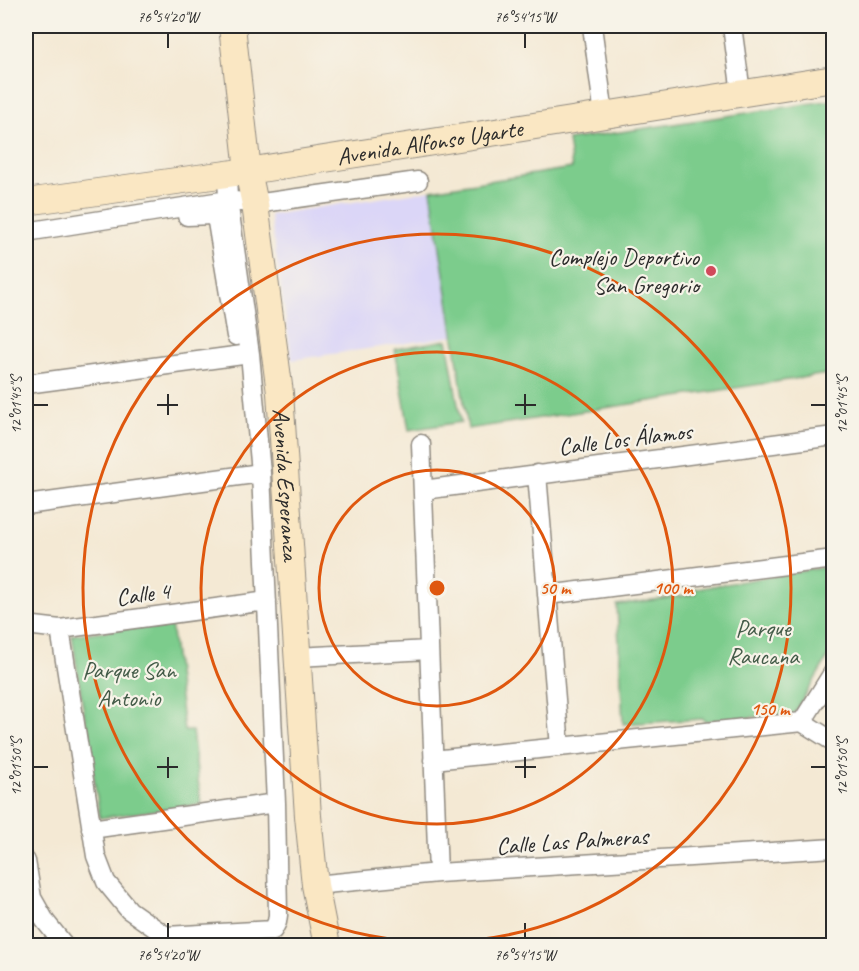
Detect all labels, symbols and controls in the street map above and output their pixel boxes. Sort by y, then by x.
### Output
text: 76°54'20"W [138,8,202,27]
text: 76°54'15"W [495,8,559,27]
street label: Avenida Alfonso Ugarte [335,113,527,172]
place label: Complejo Deportivo San Gregorio [549,242,702,300]
marker: Complejo Deportivo San Gregorio [704,264,718,278]
text: 12°01'45"S [7,374,26,434]
text: 12°01'45"S [833,374,852,434]
street label: Avenida Esperanza [266,408,306,564]
street label: Calle Los Álamos [557,416,695,462]
street label: Calle 4 [114,575,174,613]
text: 50 m [540,577,572,599]
text: 100 m [654,577,694,599]
centre of rings [427,578,447,598]
park label: Parque Raucana [727,613,800,671]
park label: Parque San Antonio [82,655,177,713]
text: 150 m [751,698,791,720]
text: 12°01'50"S [7,736,26,796]
text: 12°01'50"S [833,736,852,796]
street label: Calle Las Palmeras [495,821,652,861]
text: 76°54'20"W [138,946,202,965]
text: 76°54'15"W [495,946,559,965]

